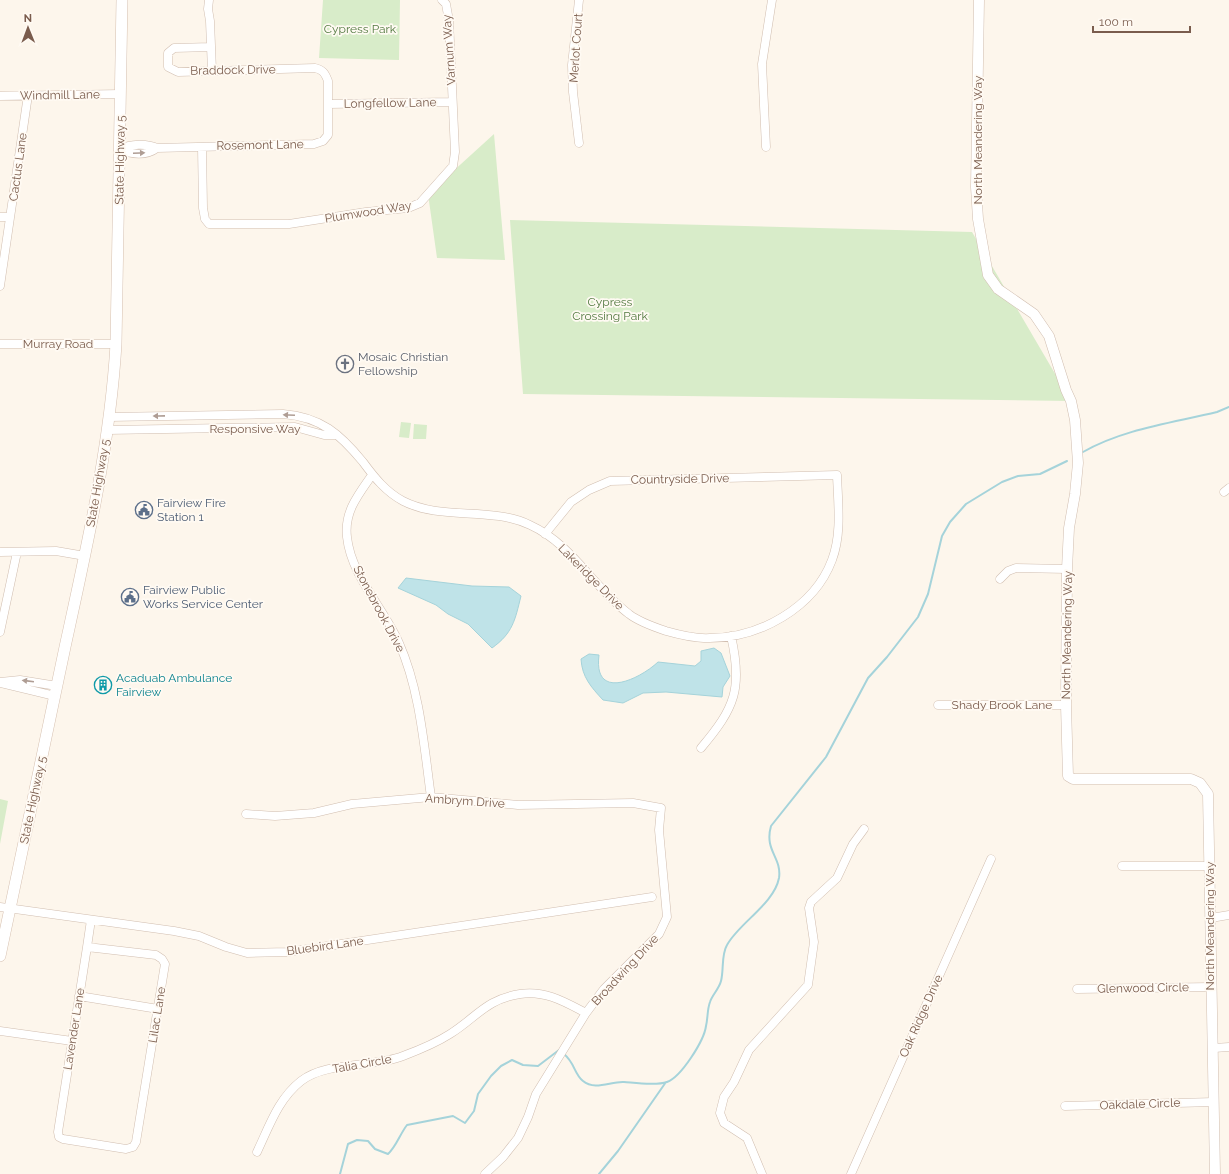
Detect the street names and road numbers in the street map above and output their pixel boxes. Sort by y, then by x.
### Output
street label: Merlot Court [567,13,585,83]
street label: Varnum Way [440,14,458,86]
street label: Braddock Drive [190,62,276,78]
street label: North Meandering Way [971,75,985,204]
street label: Windmill Lane [20,87,100,103]
street label: Longfellow Lane [344,95,436,111]
street label: State Highway 5 [112,115,128,205]
street label: Cactus Lane [6,132,30,202]
street label: Rosemont Lane [216,137,304,153]
street label: Plumwood Way [324,198,413,226]
street label: Murray Road [23,337,93,351]
street label: Responsive Way [209,422,301,436]
street label: State Highway 5 [83,437,113,528]
street label: Countryside Drive [631,471,729,487]
street label: Lakeridge Drive [555,541,627,613]
street label: Stonebrook Drive [350,563,408,655]
street label: North Meandering Way [1059,570,1075,699]
street label: Shady Brook Lane [952,698,1052,712]
street label: State Highway 5 [17,754,49,845]
street label: Ambrym Drive [425,791,505,811]
street label: North Meandering Way [1203,861,1217,990]
street label: Broadwing Drive [589,932,661,1008]
street label: Bluebird Lane [286,934,364,958]
street label: Oak Ridge Drive [897,973,945,1059]
street label: Glenwood Circle [1097,980,1189,996]
street label: Lilac Lane [146,986,168,1044]
street label: Lavender Lane [61,987,87,1071]
street label: Talia Circle [331,1052,393,1076]
street label: Oakdale Circle [1099,1096,1181,1112]

